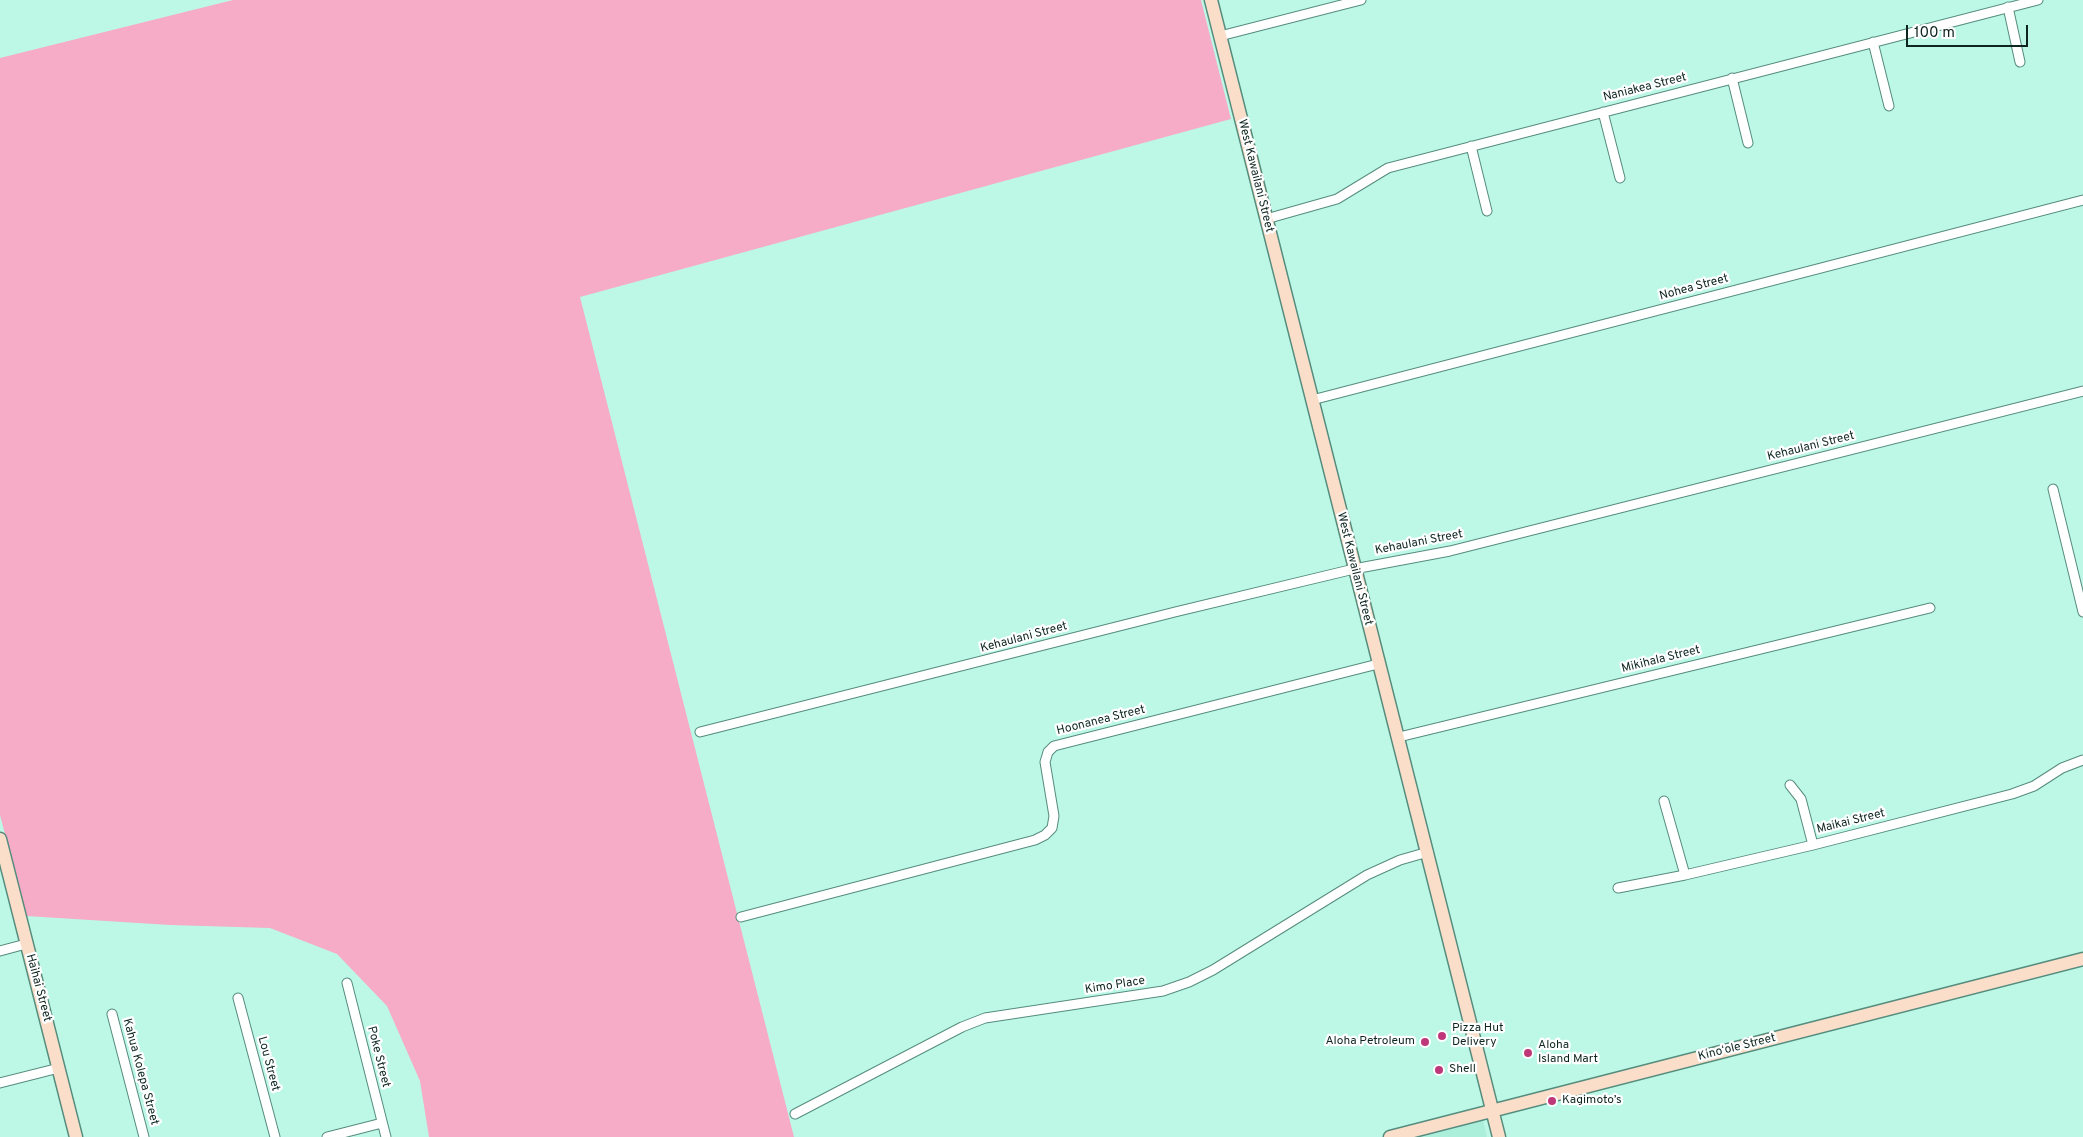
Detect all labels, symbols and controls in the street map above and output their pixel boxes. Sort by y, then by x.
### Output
scale bar [1908,15,2030,47]
text: 100 m [1914,24,1955,43]
street label: Naniakea Street [1602,71,1688,105]
street label: West Kawailani Street [1234,118,1276,234]
street label: Nohea Street [1658,272,1730,304]
street label: Kehaulani Street [1766,429,1856,465]
street label: West Kawailani Street [1333,511,1375,627]
street label: Kehaulani Street [1374,527,1464,559]
street label: Kehaulani Street [979,619,1069,657]
street label: Mikihala Street [1620,643,1702,677]
street label: Hoonanea Street [1055,703,1147,739]
street label: Maikai Street [1815,807,1887,837]
street label: Haihai Street [22,953,54,1023]
street label: Kimo Place [1084,974,1146,998]
street label: Kahua Kolepa Street [119,1017,161,1127]
place label: Pizza Hut Delivery [1452,1022,1504,1050]
street label: Poke Street [363,1025,393,1089]
marker: Pizza Hut Delivery [1436,1030,1448,1042]
street label: Kinoʻole Street [1697,1031,1777,1065]
street label: Lou Street [254,1035,282,1093]
place label: Aloha Petroleum [1325,1035,1415,1049]
marker: Aloha Petroleum [1419,1036,1431,1048]
place label: Aloha Island Mart [1538,1039,1598,1067]
marker: Aloha Island Mart [1522,1047,1534,1059]
place label: Shell [1449,1063,1476,1077]
marker: Shell [1433,1064,1445,1076]
place label: Kagimoto’s [1562,1094,1622,1108]
marker: Kagimoto’s [1546,1095,1558,1107]

